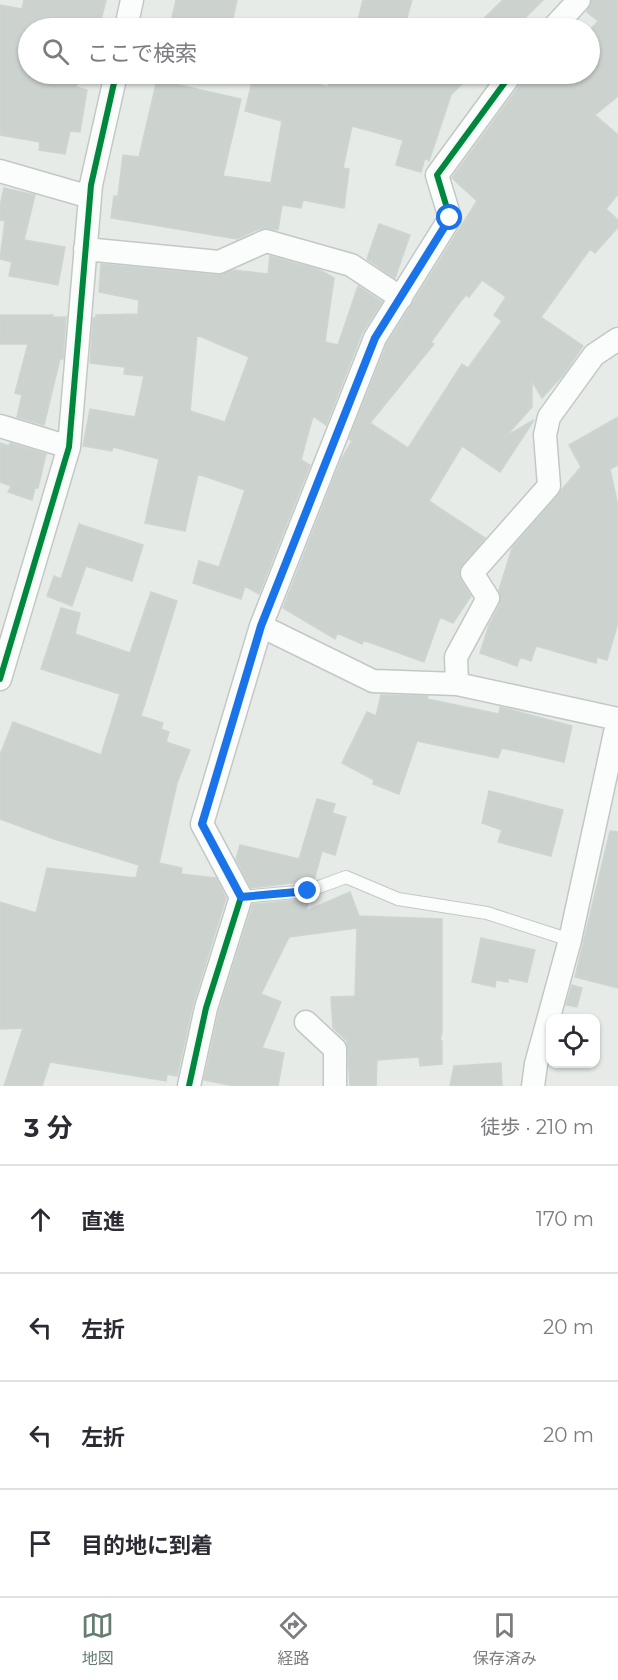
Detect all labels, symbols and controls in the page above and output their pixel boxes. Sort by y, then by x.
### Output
search box [18,18,600,84]
icon: search [39,35,72,68]
text: ここで検索 [87,40,197,67]
route start [436,204,462,230]
route end [294,877,320,903]
map controls [546,1014,600,1068]
button: locate [546,1014,600,1068]
text: 3 分 [24,1112,73,1144]
text: 徒歩 · 210 m [480,1115,594,1139]
icon: ahead [24,1203,57,1236]
text: 170 m [536,1207,594,1231]
text: 直進 [81,1208,125,1235]
icon: left [24,1311,57,1344]
text: 20 m [543,1315,594,1339]
text: 左折 [81,1316,125,1343]
icon: left [24,1419,57,1452]
text: 20 m [543,1423,594,1447]
text: 左折 [81,1424,125,1451]
icon: arrive [24,1527,57,1560]
text: 目的地に到着 [81,1532,213,1559]
tab: 地図 [81,1609,114,1669]
tab: 経路 [277,1609,310,1669]
tab: 保存済み [473,1609,537,1669]

